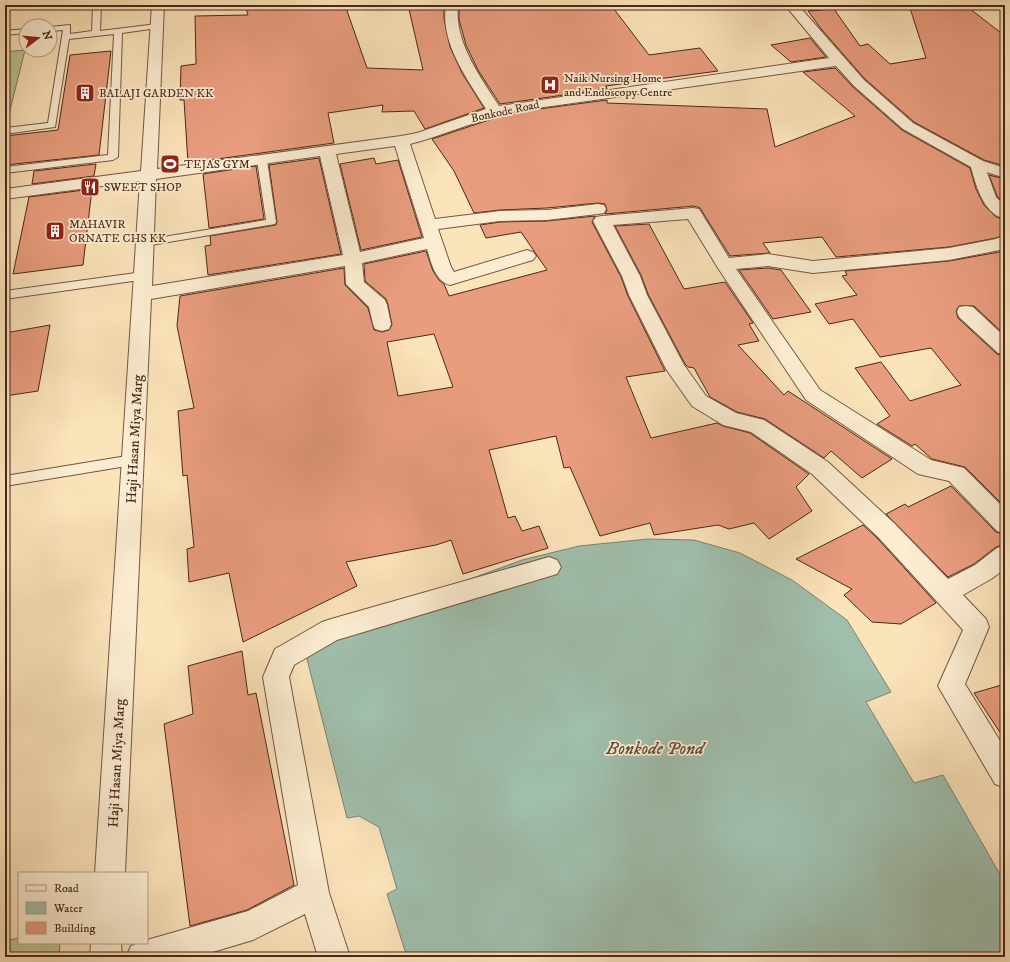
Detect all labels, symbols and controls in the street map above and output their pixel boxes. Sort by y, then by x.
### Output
north arrow [18,18,58,58]
text: N [39,29,55,42]
place label: Naik Nursing Home and Endoscopy Centre [564,71,672,100]
hospital icon: Naik Nursing Home and Endoscopy Centre [539,74,561,96]
building icon: BALAJI GARDEN KK [74,82,96,104]
place label: BALAJI GARDEN KK [99,86,214,101]
street label: Bonkode Road [469,97,541,126]
sports icon: TEJAS GYM [159,153,181,175]
place label: TEJAS GYM [184,157,250,172]
restaurant icon: SWEET SHOP [79,176,101,198]
place label: SWEET SHOP [104,180,182,195]
place label: MAHAVIR ORNATE CHS KK [69,217,167,246]
building icon: MAHAVIR ORNATE CHS KK [44,220,66,242]
street label: Haji Hasan Miya Marg [123,374,147,504]
street label: Haji Hasan Miya Marg [105,698,129,828]
water label: Bonkode Pond [605,738,706,760]
legend [18,872,148,944]
text: Road [54,881,79,896]
text: Water [53,901,83,916]
text: Building [54,921,95,936]

